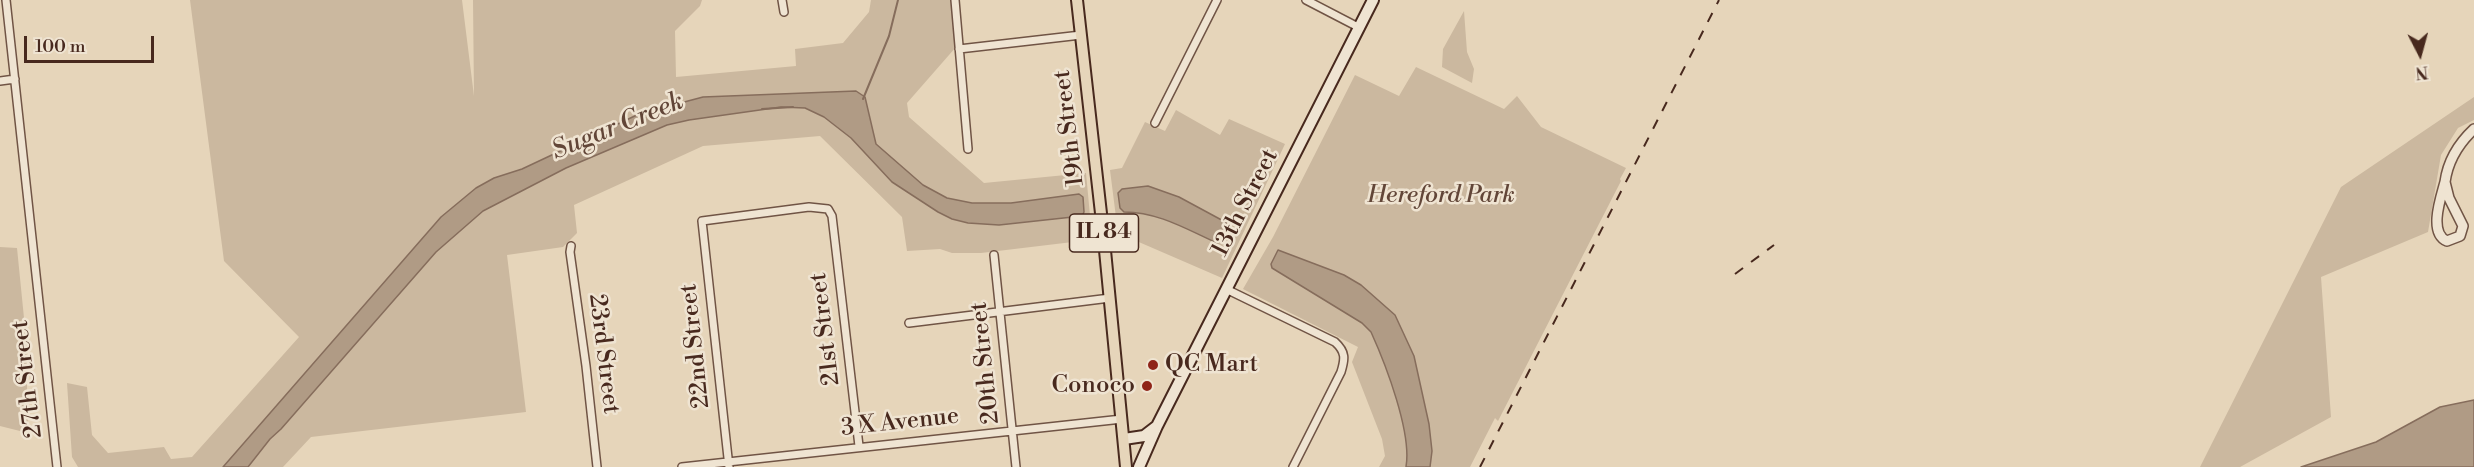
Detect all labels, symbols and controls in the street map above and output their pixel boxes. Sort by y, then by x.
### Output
scale bar [27,24,158,62]
north arrow [2390,24,2450,84]
text: 100 m [35,35,86,58]
text: N [2415,61,2429,83]
street label: 19th Street [1049,68,1091,188]
water label: Sugar Creek [547,86,689,168]
street label: 13th Street [1207,144,1285,262]
park label: Hereford Park [1367,182,1515,210]
road number: IL 84 [1070,214,1138,252]
street label: 21st Street [805,271,847,387]
street label: 22nd Street [675,282,717,410]
street label: 23rd Street [581,292,625,416]
street label: 20th Street [965,300,1007,426]
street label: 27th Street [6,318,50,440]
place label: QC Mart [1165,351,1258,379]
marker: QC Mart [1146,358,1160,372]
place label: Conoco [1052,372,1135,400]
marker: Conoco [1140,379,1154,393]
street label: 3 X Avenue [840,402,960,444]

